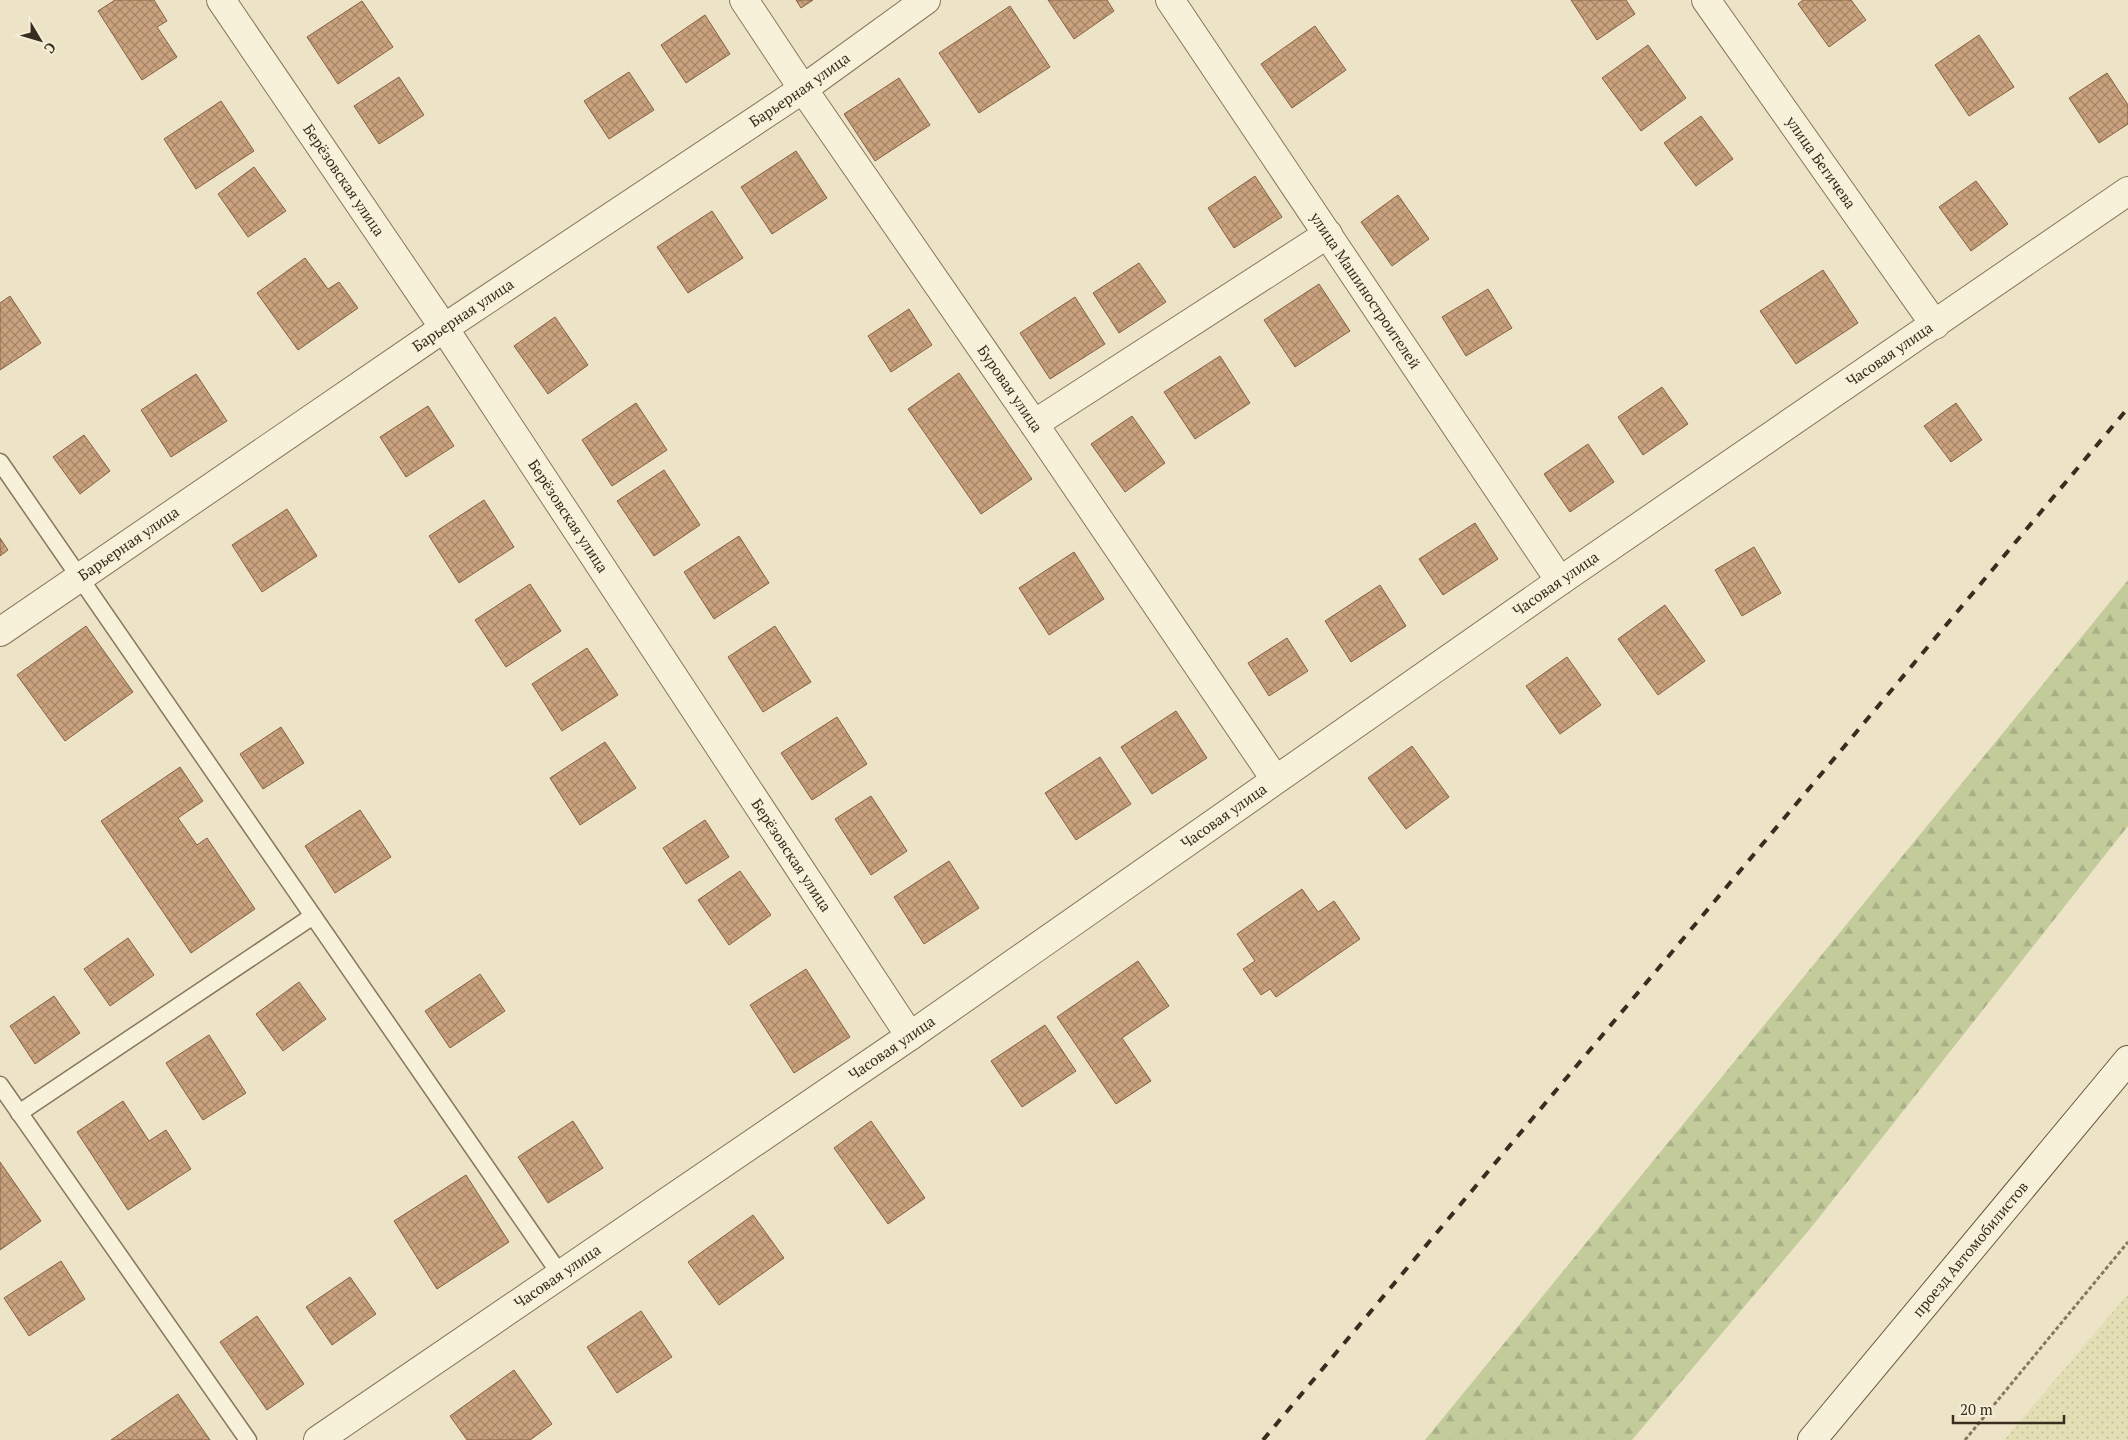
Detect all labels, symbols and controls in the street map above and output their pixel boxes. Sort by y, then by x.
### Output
north arrow [15,15,65,65]
text: С [40,39,61,58]
street label: Барьерная улица [745,47,854,131]
street label: улица Бегичева [1781,111,1861,213]
street label: Берёзовская улица [299,120,390,240]
street label: улица Машиностроителей [1306,207,1426,372]
street label: Барьерная улица [408,273,518,356]
street label: Часовая улица [1842,317,1937,391]
street label: Буровая улица [973,341,1048,436]
street label: Берёзовская улица [524,455,614,577]
street label: Барьерная улица [74,501,183,585]
street label: Часовая улица [1508,546,1603,620]
street label: Часовая улица [1176,778,1271,852]
street label: Берёзовская улица [747,794,837,916]
street label: Часовая улица [844,1010,939,1084]
street label: проезд Автомобилистов [1907,1177,2032,1321]
street label: Часовая улица [510,1239,605,1312]
scale bar [1953,1392,2064,1424]
text: 20 m [1960,1399,1993,1419]

